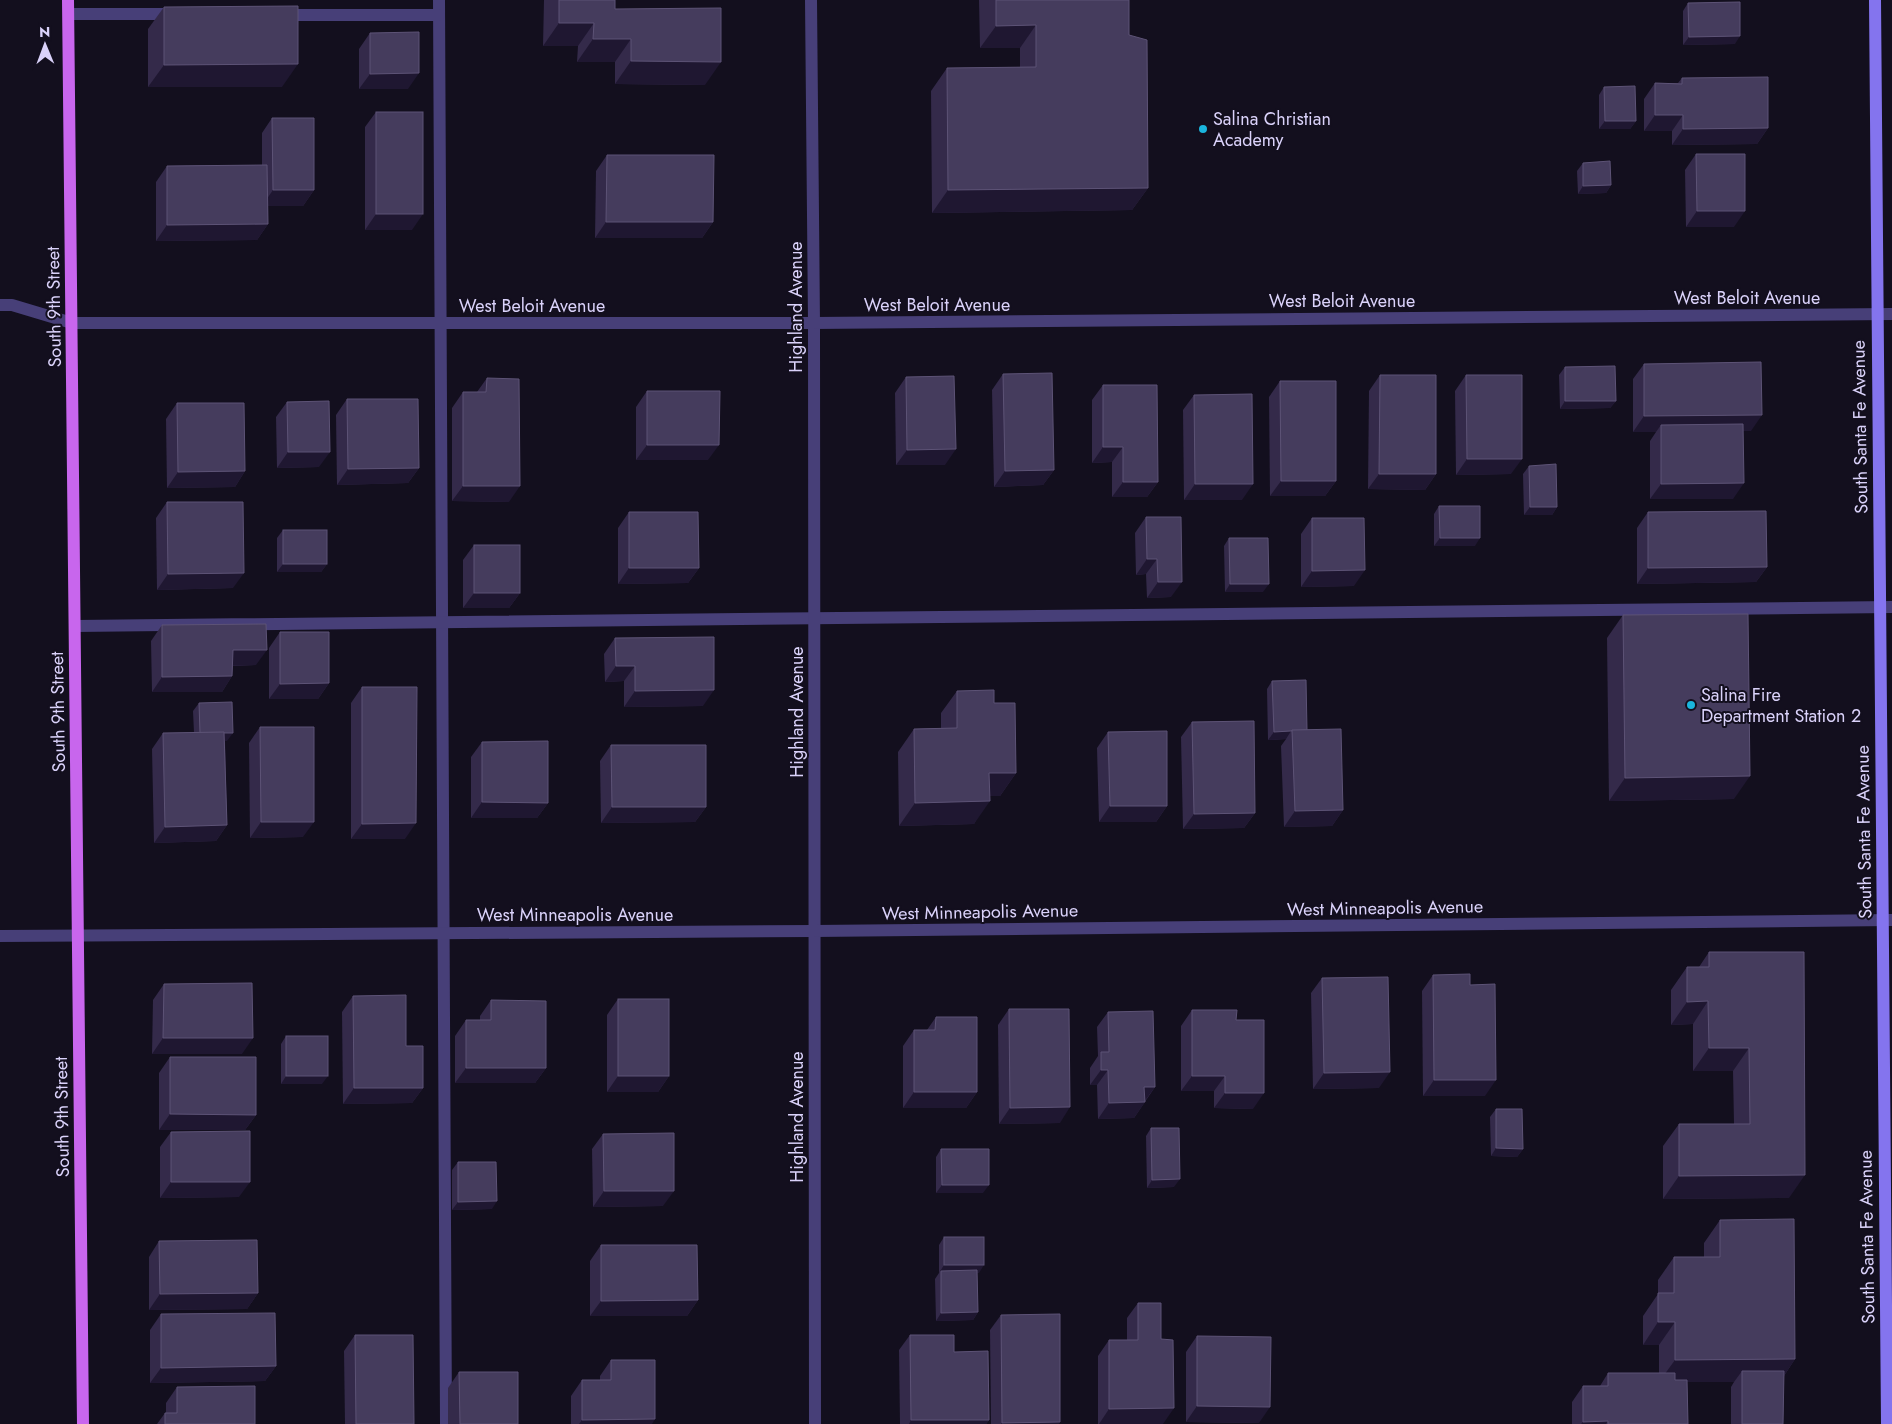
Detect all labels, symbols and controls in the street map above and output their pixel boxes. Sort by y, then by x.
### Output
north arrow [20,20,70,70]
text: N [39,22,51,42]
place label: Salina Christian Academy [1213,106,1331,153]
marker: Salina Christian Academy [1197,123,1209,135]
street label: Highland Avenue [783,241,809,373]
street label: South 9th Street [40,246,68,368]
street label: West Beloit Avenue [1674,285,1820,311]
street label: West Beloit Avenue [1269,288,1415,314]
street label: West Beloit Avenue [864,292,1010,318]
street label: West Beloit Avenue [459,293,605,319]
street label: South Santa Fe Avenue [1845,340,1875,514]
street label: Highland Avenue [784,646,810,778]
street label: South 9th Street [44,651,72,773]
place label: Salina Fire Department Station 2 [1701,682,1861,729]
marker: Salina Fire Department Station 2 [1685,699,1697,711]
street label: South Santa Fe Avenue [1849,745,1879,919]
street label: West Minneapolis Avenue [1287,893,1483,923]
street label: West Minneapolis Avenue [882,897,1078,927]
street label: West Minneapolis Avenue [477,902,673,928]
street label: Highland Avenue [784,1051,810,1183]
street label: South 9th Street [48,1056,76,1178]
street label: South Santa Fe Avenue [1852,1150,1882,1324]

